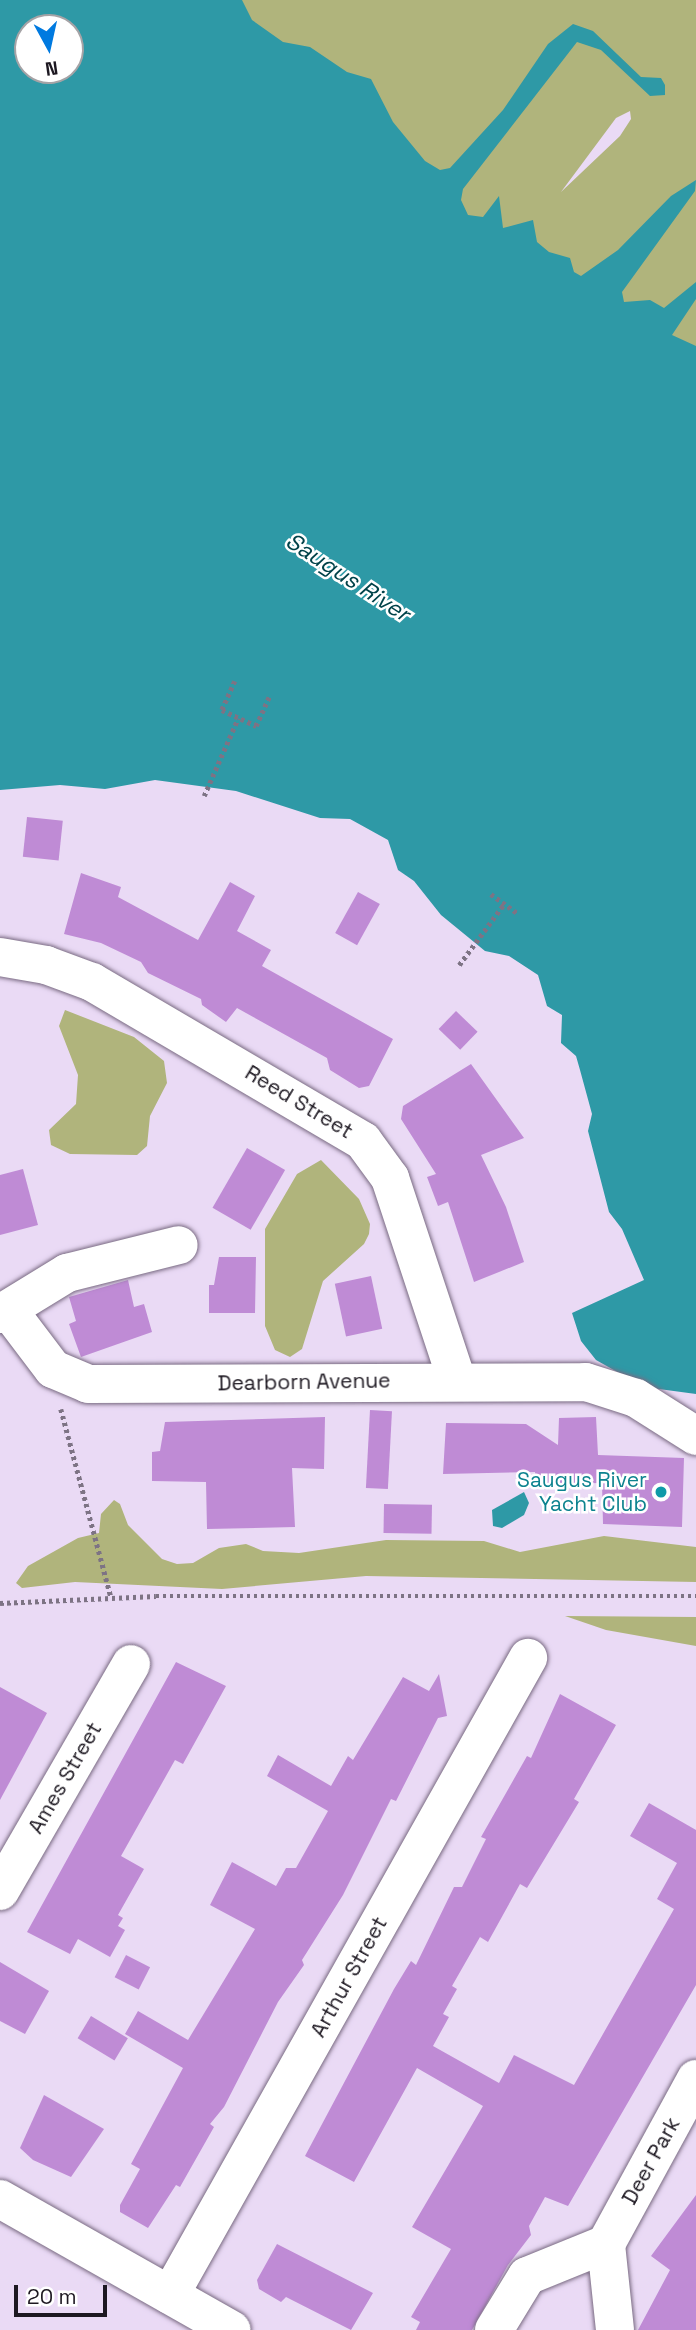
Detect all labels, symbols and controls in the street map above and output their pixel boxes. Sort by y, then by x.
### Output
north arrow [14,14,84,84]
text: N [44,55,60,82]
water label: Saugus River [281,527,415,627]
street label: Reed Street [241,1060,357,1144]
street label: Dearborn Avenue [217,1368,391,1396]
place label: Saugus River Yacht Club [517,1467,647,1517]
marker: Saugus River Yacht Club [653,1484,669,1500]
street label: Ames Street [23,1718,107,1838]
street label: Arthur Street [306,1912,392,2042]
street label: Deer Park [617,2113,685,2209]
scale bar [18,2270,110,2314]
text: 20 m [27,2283,77,2310]

